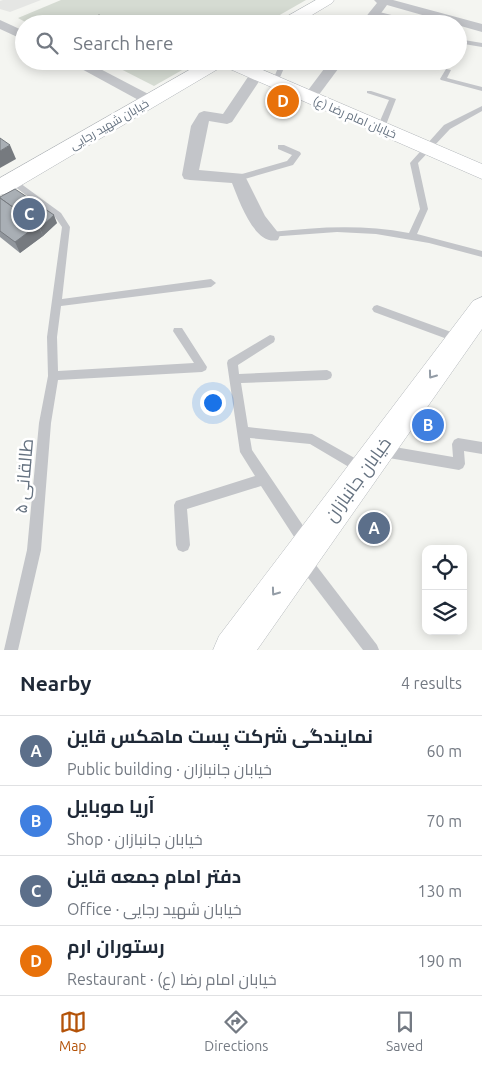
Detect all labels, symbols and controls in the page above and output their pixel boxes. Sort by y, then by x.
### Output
search box [15,15,467,70]
icon: search [33,29,61,57]
text: Search here [73,32,173,54]
pin: D [267,82,299,120]
street label: خیابان امام رضا (ع) [311,94,399,142]
street label: خیابان شهید رجایی [67,96,151,153]
pin: C [13,195,45,233]
one-way arrow [429,369,438,379]
your location [200,390,226,416]
pin: B [412,406,444,444]
street label: خیابان جانبازان [320,433,396,526]
street label: طالقانی ۵ [10,438,38,514]
pin: A [358,509,390,547]
map controls [422,545,467,635]
button: locate [422,545,467,590]
one-way arrow [272,586,281,596]
button: layers [422,590,467,635]
text: Nearby [20,671,91,695]
text: 4 results [401,674,462,692]
text: نمایندگی شرکت پست ماهکس قاین [67,725,373,747]
text: A [30,742,42,760]
text: 60 m [426,742,462,760]
text: Public building · خیابان جانبازان [67,760,272,778]
text: آریا موبایل [67,795,154,817]
text: B [31,812,41,830]
text: 70 m [426,812,462,830]
text: Shop · خیابان جانبازان [67,830,203,848]
text: دفتر امام جمعه قاین [67,865,241,887]
text: C [31,882,41,900]
text: 130 m [417,882,462,900]
text: Office · خیابان شهید رجایی [67,900,242,918]
text: رستوران ارم [67,935,165,957]
text: D [30,952,42,970]
text: 190 m [417,952,462,970]
text: Restaurant · خیابان امام رضا (ع) [67,970,277,988]
tab: Map [59,1008,87,1054]
tab: Directions [204,1008,268,1054]
tab: Saved [386,1008,423,1054]

